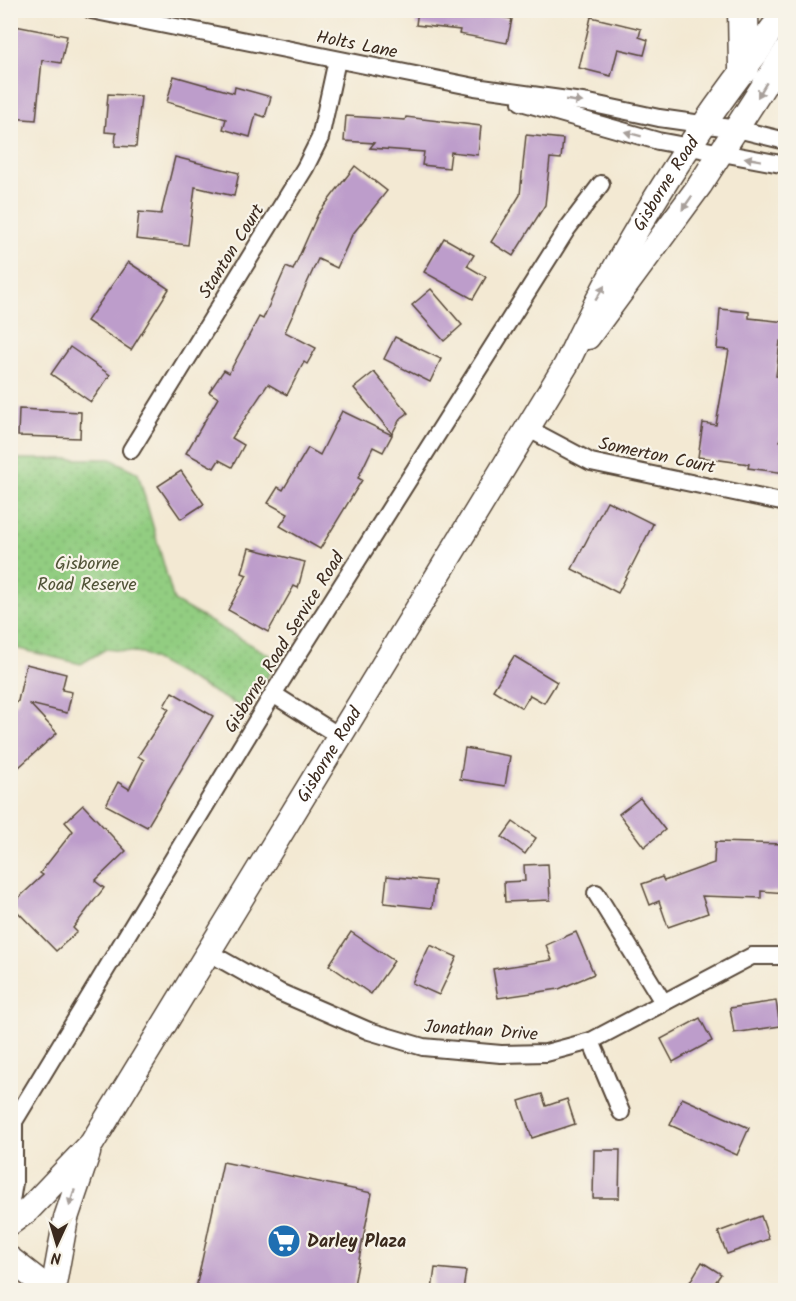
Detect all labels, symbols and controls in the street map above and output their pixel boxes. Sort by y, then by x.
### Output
street label: Holts Lane [313,23,400,68]
one-way arrow [757,82,767,99]
one-way arrow [565,96,584,105]
one-way arrow [624,129,642,139]
street label: Gisborne Road [626,130,708,237]
one-way arrow [744,155,763,164]
one-way arrow [682,195,694,210]
street label: Stanton Court [192,198,273,305]
one-way arrow [595,284,605,301]
street label: Somerton Court [596,430,719,483]
street label: Gisborne Road Service Road [217,545,354,739]
park label: Gisborne Road Reserve [37,550,137,600]
street label: Gisborne Road [290,701,371,809]
street label: Jonathan Drive [423,1013,539,1050]
one-way arrow [67,1189,77,1207]
north arrow [27,1214,87,1274]
supermarket icon: Darley Plaza [266,1223,302,1259]
place label: Darley Plaza [307,1228,406,1257]
text: N [50,1245,62,1270]

